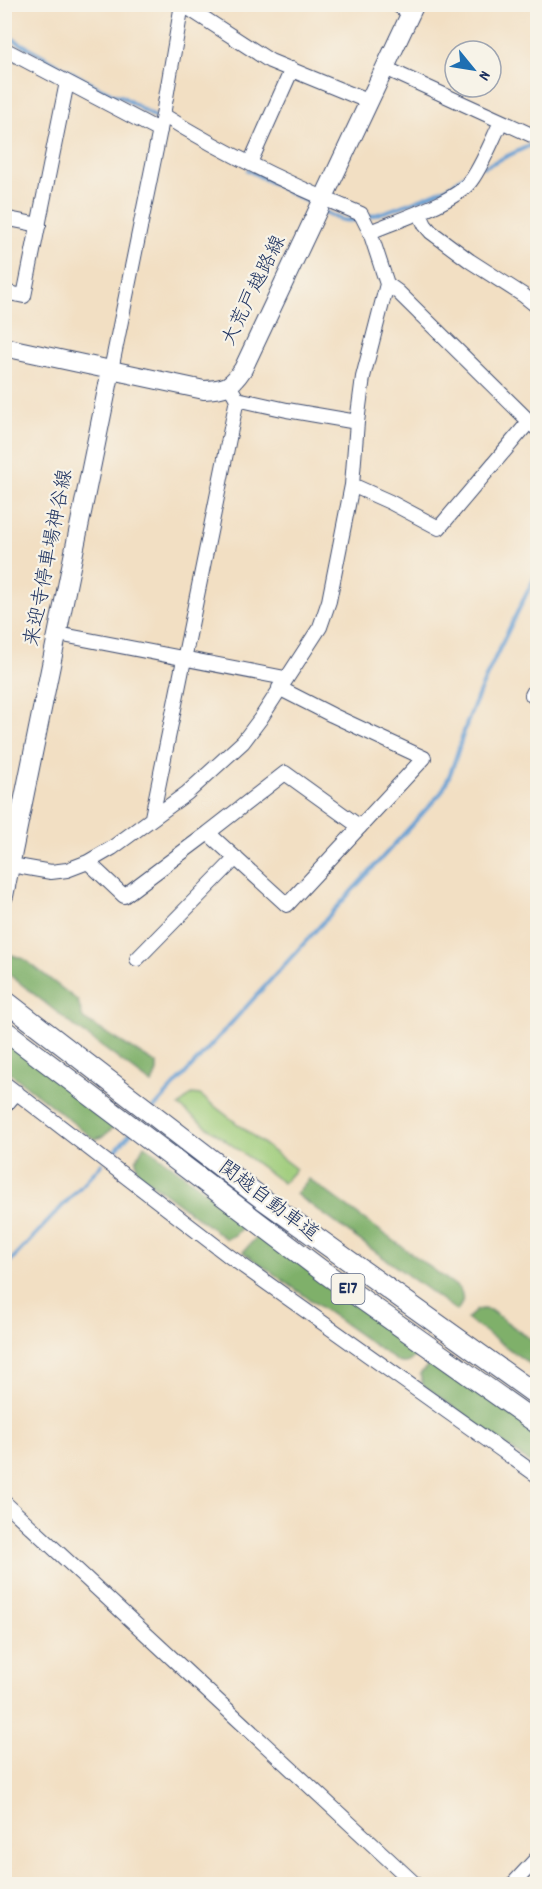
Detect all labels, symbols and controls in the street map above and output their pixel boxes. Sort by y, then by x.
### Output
north arrow [443,39,503,99]
text: N [472,66,496,85]
street label: 大荒戸越路線 [216,231,294,351]
street label: 来迎寺停車場神谷線 [19,467,81,649]
street label: 関越自動車道 [212,1155,324,1249]
road number: E17 [332,1274,364,1304]

